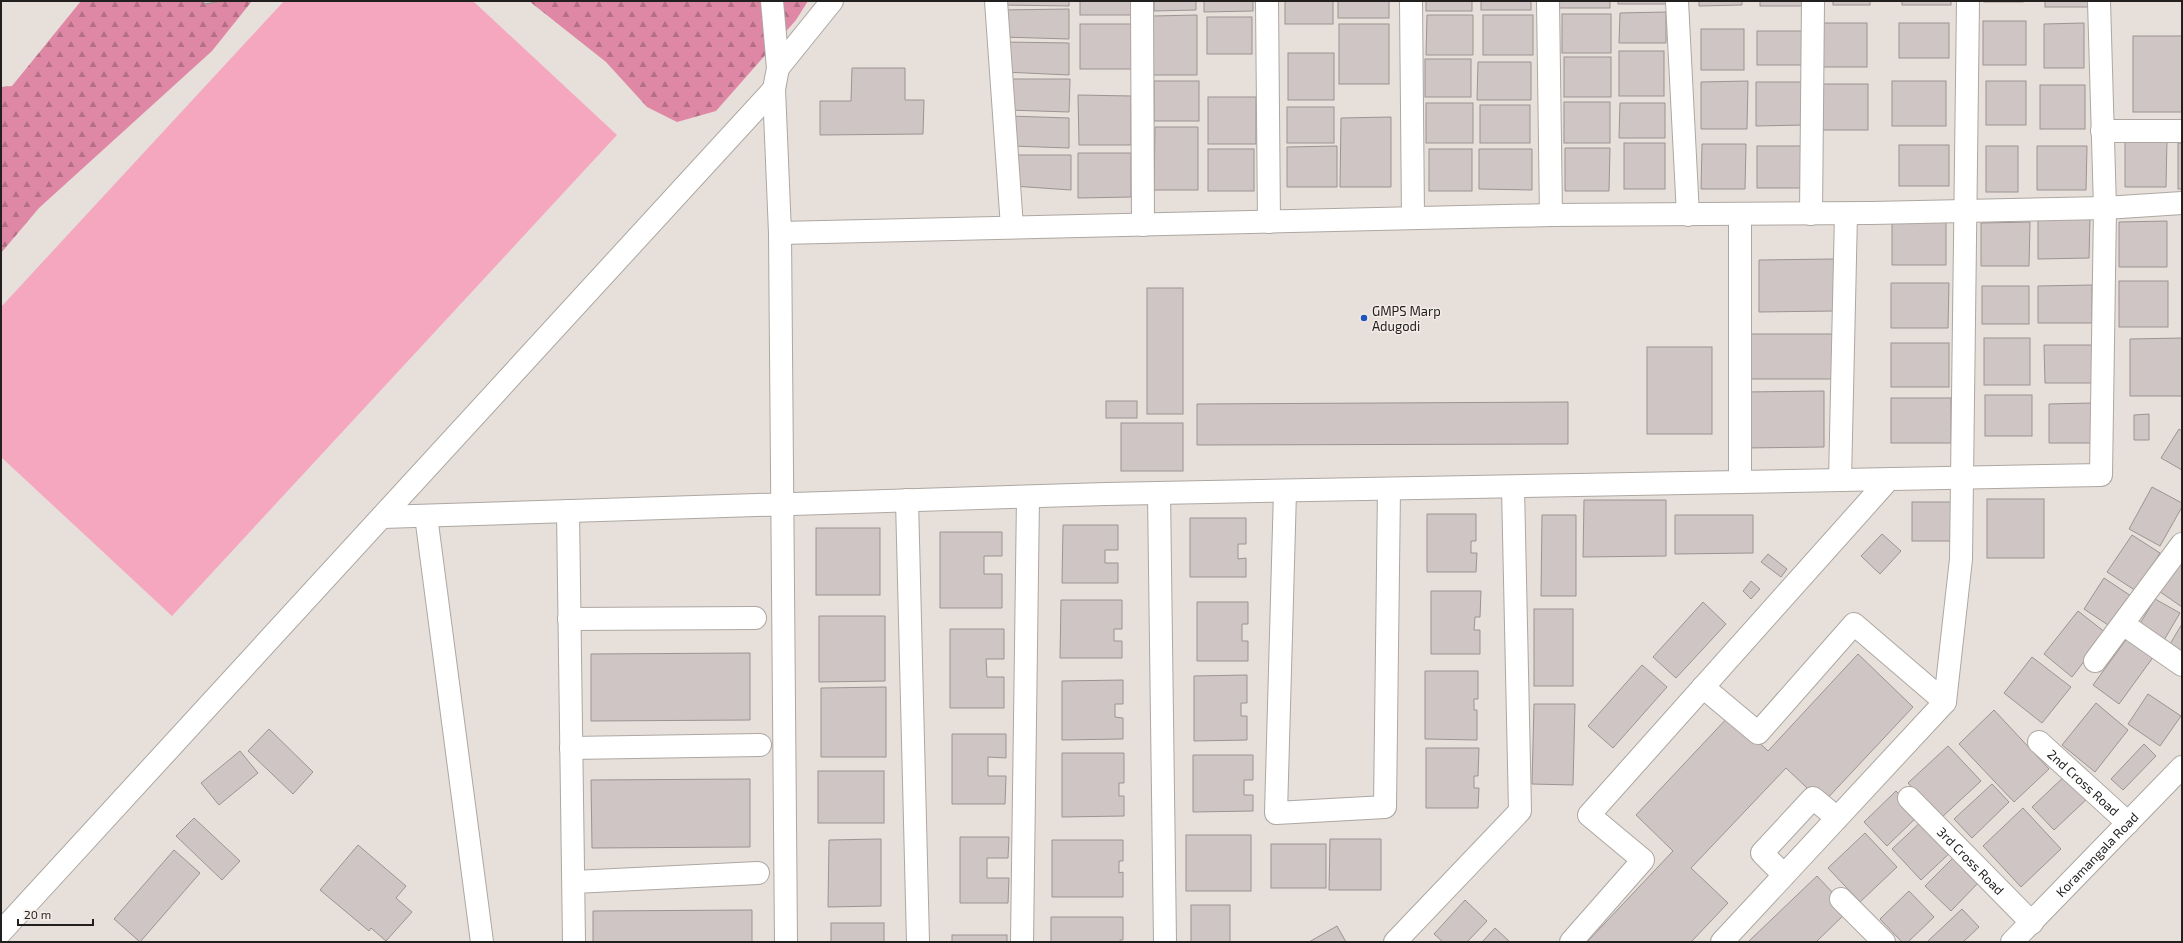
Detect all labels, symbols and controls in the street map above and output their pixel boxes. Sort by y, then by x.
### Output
place label: GMPS Marp Adugodi [1372,303,1441,334]
marker: GMPS Marp Adugodi [1359,313,1369,323]
street label: 2nd Cross Road [2044,746,2122,819]
street label: Koramangala Road [2052,809,2142,900]
street label: 3rd Cross Road [1934,824,2008,898]
scale bar [18,901,93,927]
text: 20 m [24,907,51,921]

